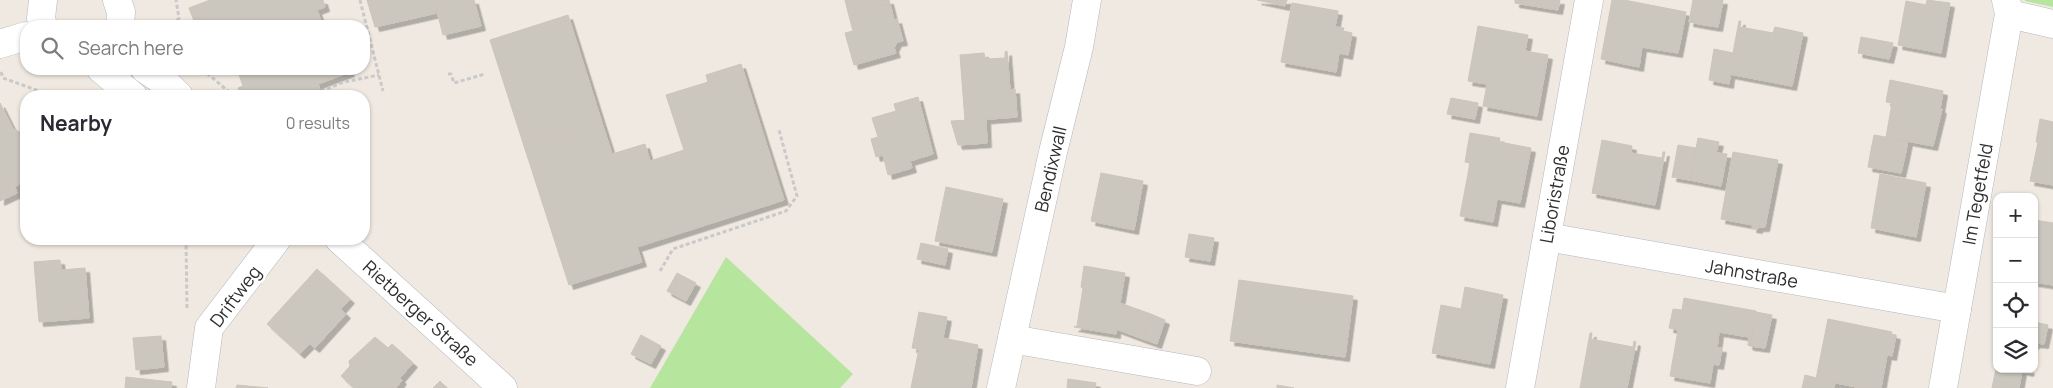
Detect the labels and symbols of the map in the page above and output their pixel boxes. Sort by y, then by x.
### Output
street label: Bendixwall [1028,124,1072,214]
street label: Im Tegetfeld [1956,141,1998,247]
street label: Liboristraße [1534,143,1574,245]
street label: Jahnstraße [1704,253,1800,293]
street label: Rietberger Straße [358,255,484,371]
street label: Driftweg [204,260,266,332]

